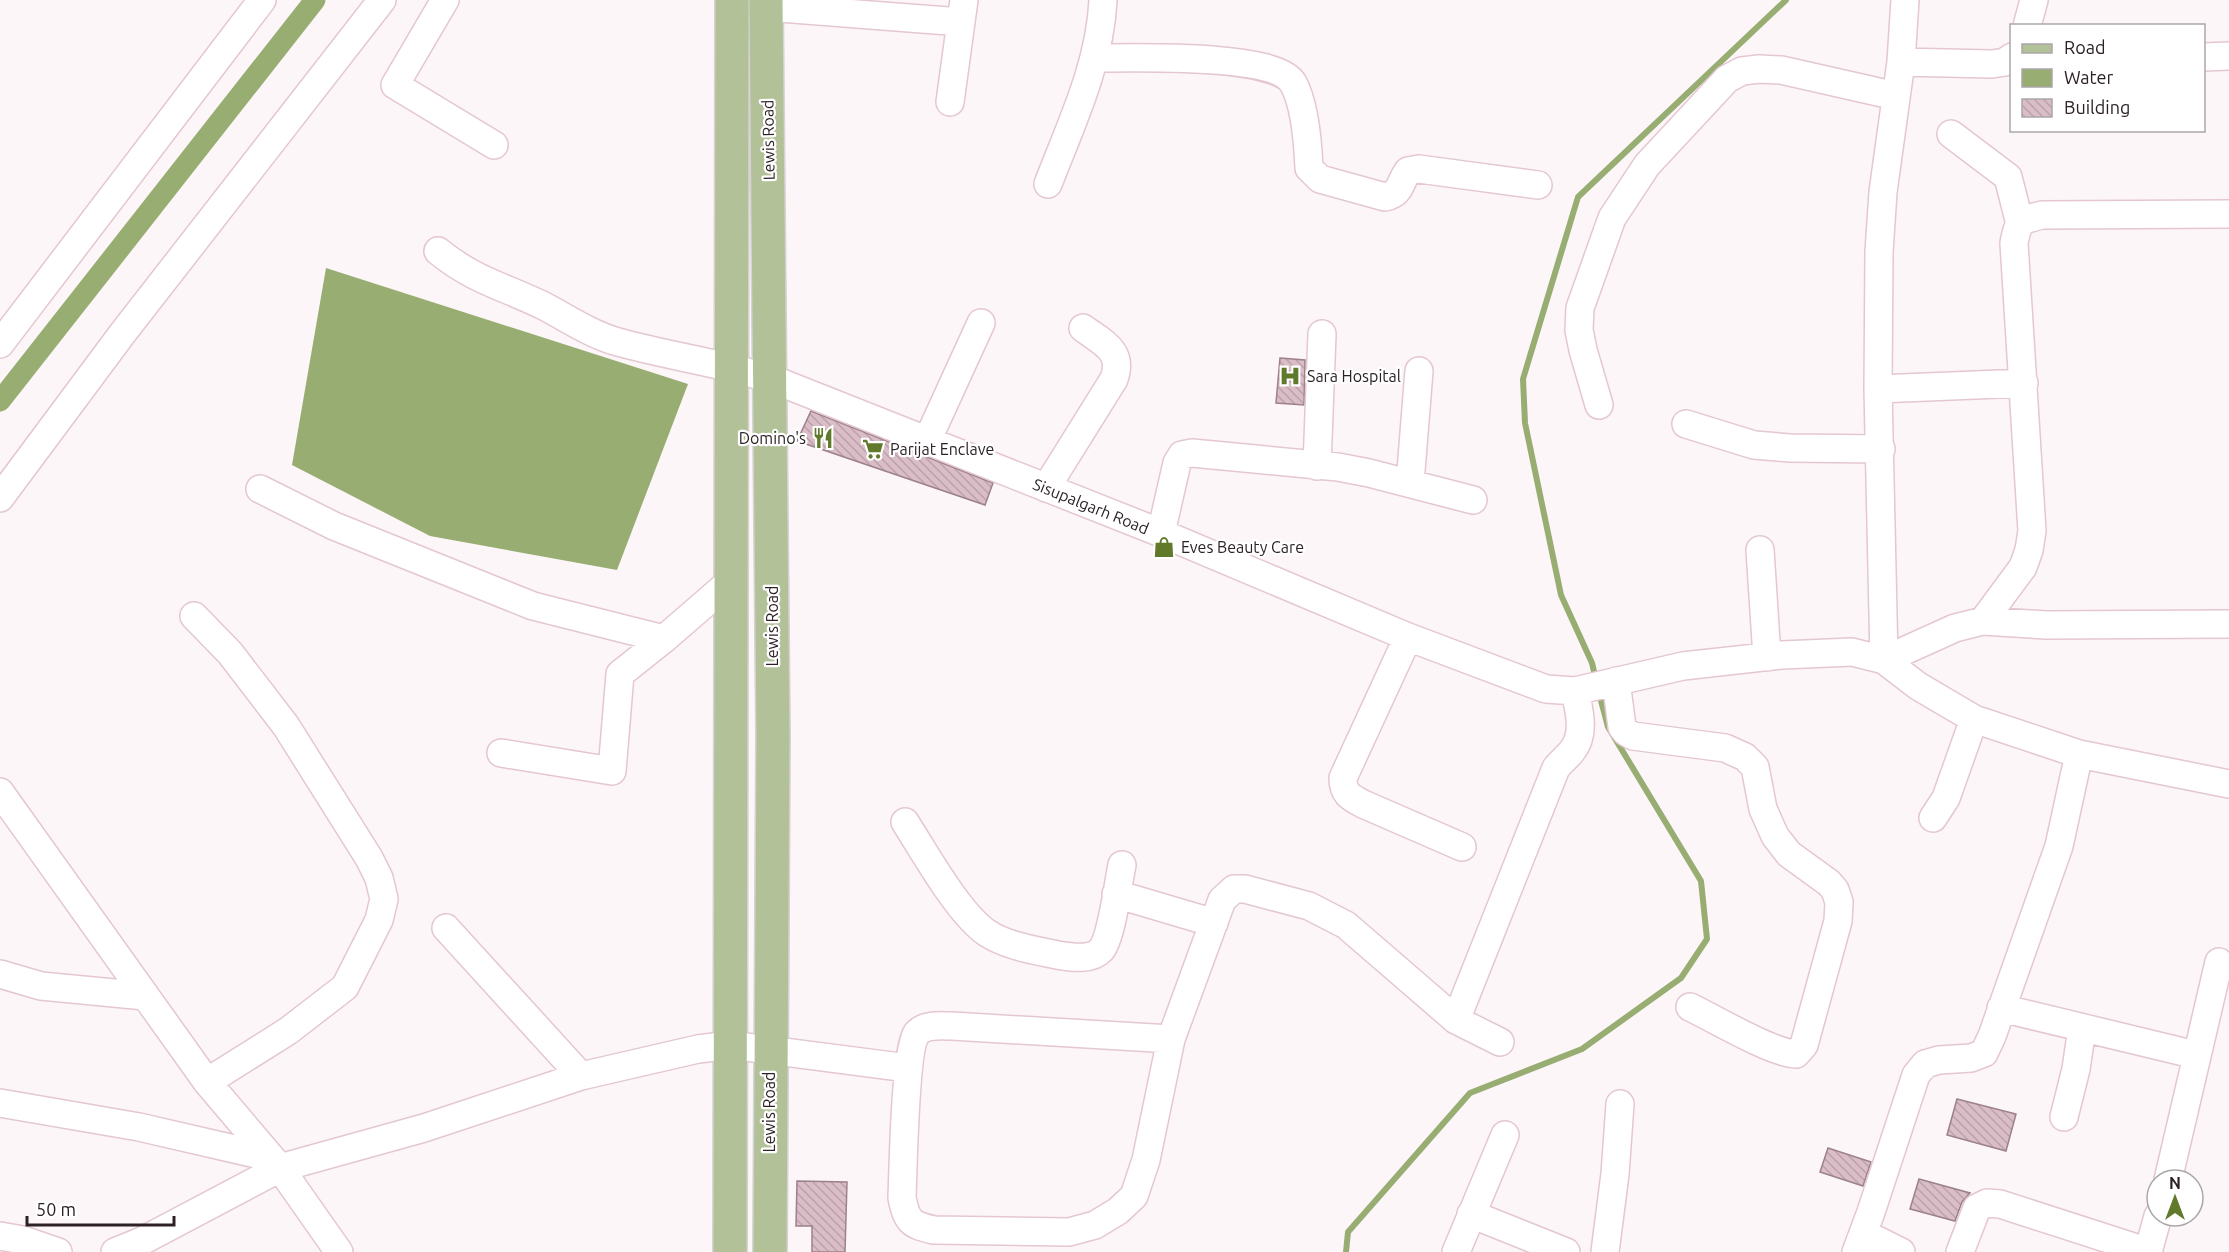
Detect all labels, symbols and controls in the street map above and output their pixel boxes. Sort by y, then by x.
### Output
legend [2010,24,2205,132]
text: Road [2064,37,2106,57]
text: Water [2064,67,2114,87]
text: Building [2064,97,2130,117]
street label: Lewis Road [758,99,778,181]
hospital icon: Sara Hospital [1278,364,1302,388]
place label: Sara Hospital [1307,367,1401,385]
restaurant icon: Domino's [811,426,835,450]
place label: Domino's [739,429,806,447]
supermarket icon: Parijat Enclave [861,437,885,461]
place label: Parijat Enclave [890,440,994,458]
street label: Sisupalgarh Road [1030,475,1152,537]
shop icon: Eves Beauty Care [1152,535,1176,559]
place label: Eves Beauty Care [1181,538,1304,556]
street label: Lewis Road [763,586,781,666]
street label: Lewis Road [760,1072,778,1152]
north arrow [2145,1168,2205,1228]
text: N [2169,1174,2181,1192]
scale bar [27,1189,174,1227]
text: 50 m [36,1199,76,1219]

